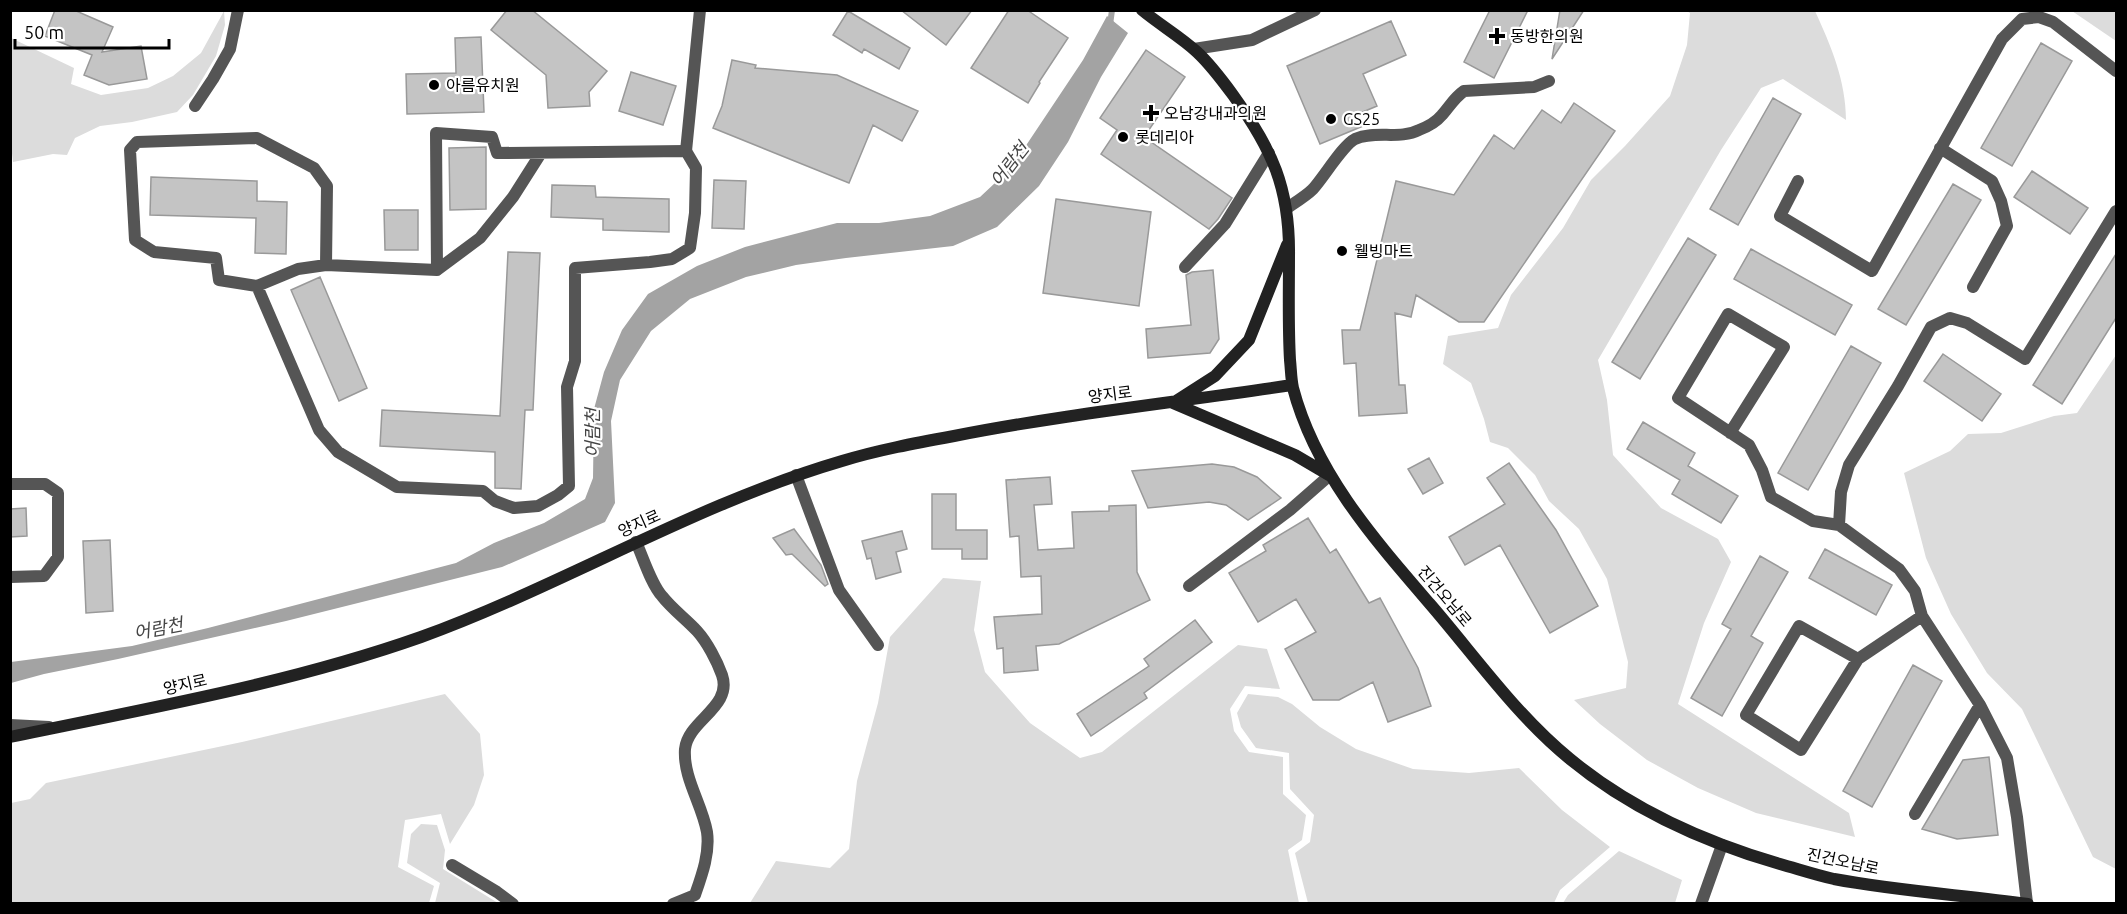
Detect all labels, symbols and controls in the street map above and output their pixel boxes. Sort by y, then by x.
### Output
scale bar [15,12,170,50]
text: 50 m [24,22,64,42]
marker: 동방한의원 [1488,27,1506,45]
place label: 동방한의원 [1510,27,1584,45]
place label: 아름유치원 [446,76,520,94]
marker: 아름유치원 [427,78,441,92]
marker: 오남강내과의원 [1142,104,1160,122]
place label: 오남강내과의원 [1164,104,1267,122]
place label: GS25 [1343,110,1380,128]
marker: GS25 [1324,112,1338,126]
place label: 롯데리아 [1135,128,1194,146]
marker: 롯데리아 [1116,130,1130,144]
water label: 어람천 [986,136,1034,190]
place label: 웰빙마트 [1354,242,1413,260]
marker: 웰빙마트 [1335,244,1349,258]
street label: 양지로 [1087,382,1133,406]
water label: 어람천 [582,406,602,458]
street label: 양지로 [615,506,663,540]
street label: 진건오남로 [1414,562,1476,630]
water label: 어람천 [132,613,187,643]
street label: 양지로 [161,670,209,698]
street label: 진건오남로 [1805,845,1881,878]

